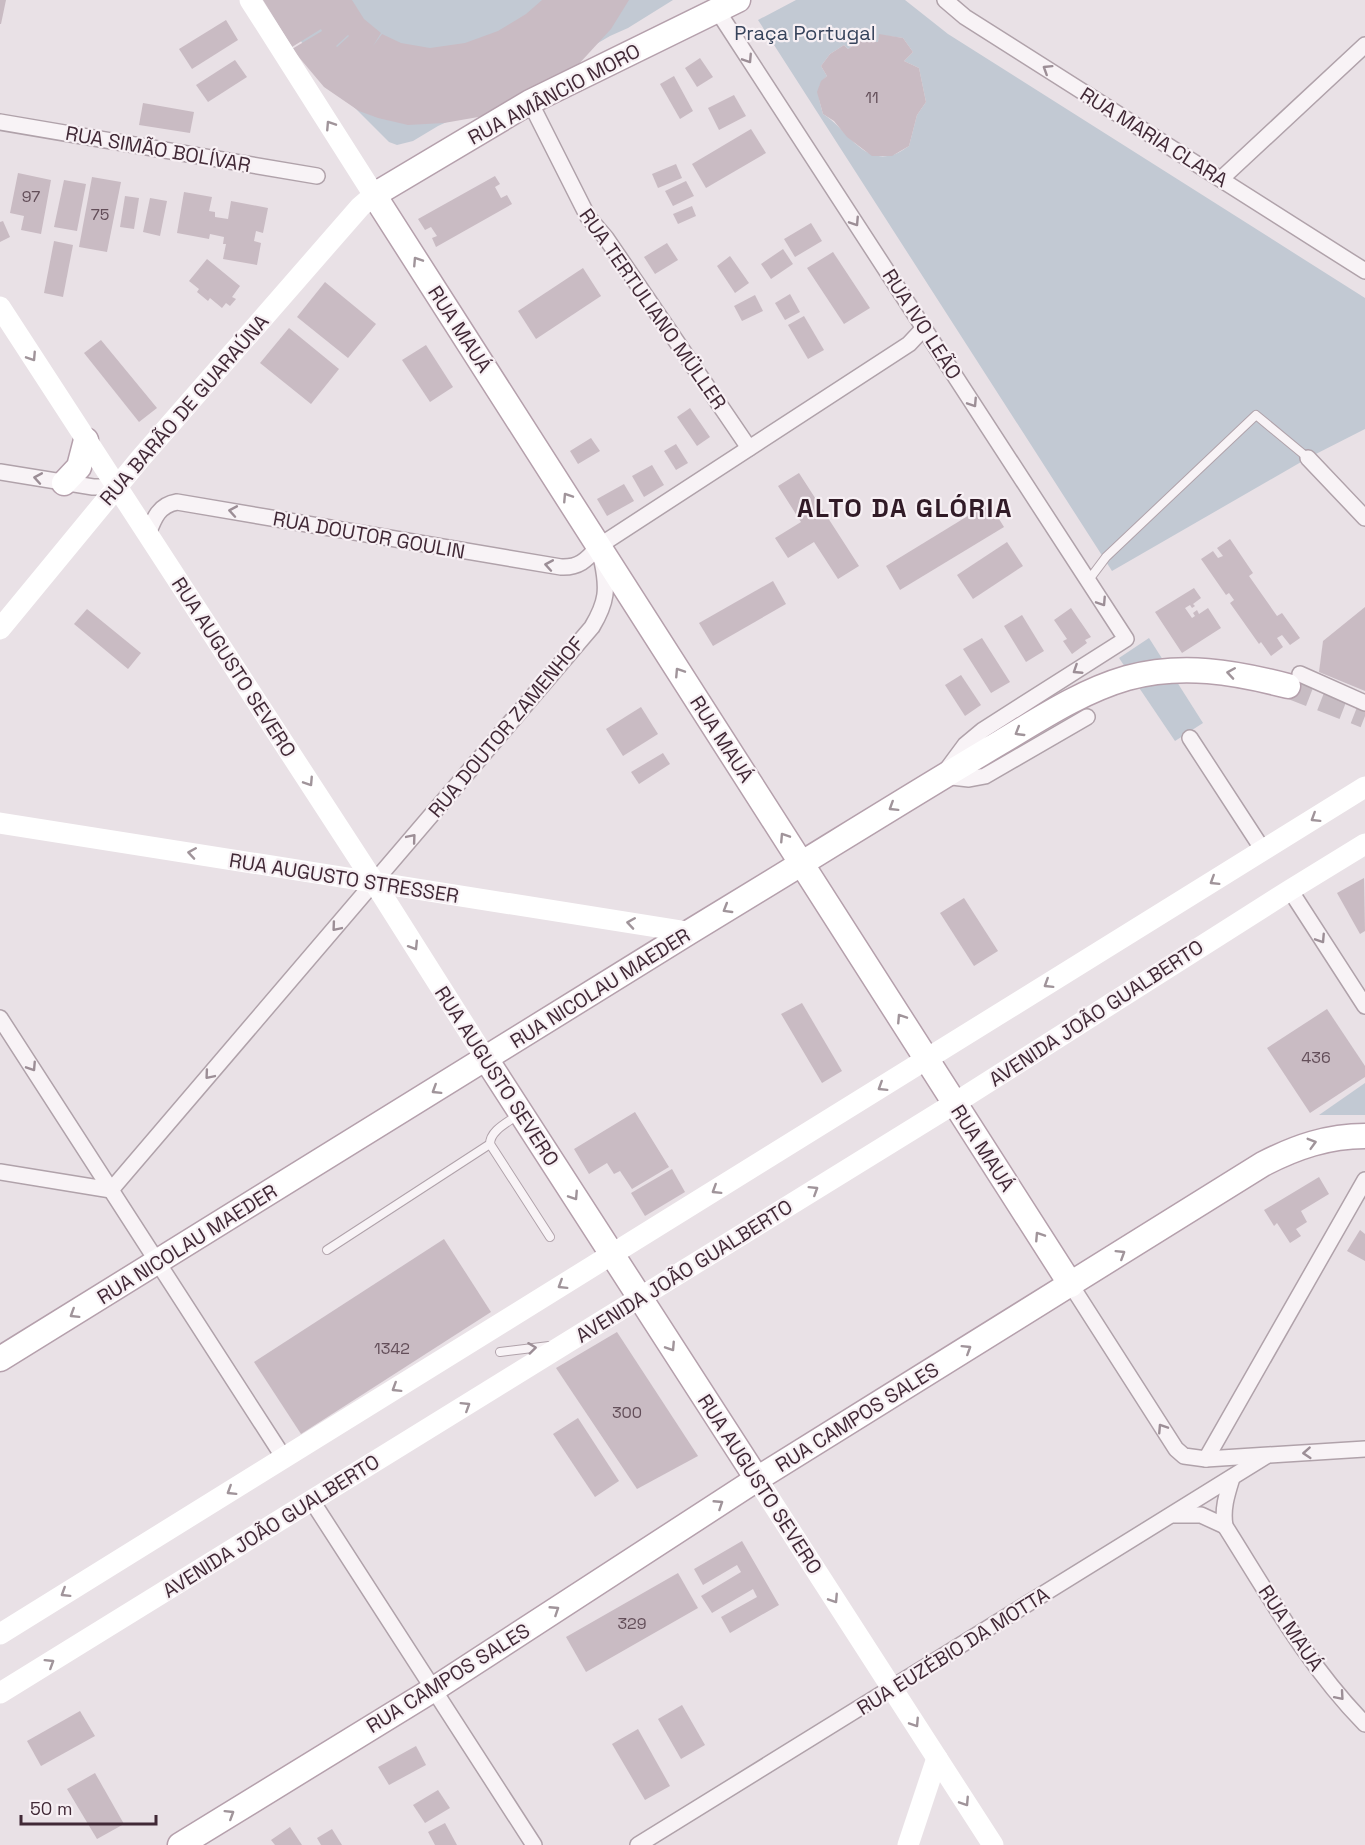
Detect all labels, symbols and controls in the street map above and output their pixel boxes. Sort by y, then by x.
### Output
park label: Praça Portugal [734,20,876,46]
street label: RUA AMÂNCIO MORO [463,38,645,150]
one-way arrow [741,53,753,63]
one-way arrow [1043,66,1054,77]
street label: RUA MARIA CLARA [1075,81,1233,193]
house number: 11 [865,87,879,108]
street label: RUA SIMÃO BOLÍVAR [63,120,253,178]
one-way arrow [326,121,337,132]
house number: 97 [22,186,40,207]
street label: RUA TERTULIANO MÜLLER [574,203,732,415]
house number: 75 [91,204,109,225]
one-way arrow [848,215,859,226]
one-way arrow [414,257,425,268]
street label: RUA IVO LEÃO [877,264,967,384]
street label: RUA MAUÁ [422,281,498,378]
street label: RUA BARÃO DE GUARAÚNA [94,309,274,511]
one-way arrow [24,350,35,361]
one-way arrow [966,396,977,407]
one-way arrow [33,472,43,485]
district label: ALTO DA GLÓRIA [797,491,1013,525]
one-way arrow [564,492,575,503]
street label: RUA DOUTOR GOULIN [271,505,467,565]
one-way arrow [228,506,237,518]
one-way arrow [545,560,554,572]
street label: RUA AUGUSTO SEVERO [166,572,302,762]
one-way arrow [1095,595,1106,606]
street label: RUA DOUTOR ZAMENHOF [423,631,590,823]
one-way arrow [1072,663,1083,674]
one-way arrow [1226,667,1236,680]
one-way arrow [675,668,687,678]
street label: RUA MAUÁ [684,691,760,788]
one-way arrow [1015,724,1025,736]
one-way arrow [302,775,313,786]
one-way arrow [889,800,899,812]
one-way arrow [1311,811,1322,822]
one-way arrow [781,832,792,843]
one-way arrow [405,834,416,845]
street label: RUA AUGUSTO STRESSER [227,847,461,909]
one-way arrow [187,848,196,860]
one-way arrow [1210,874,1220,886]
one-way arrow [723,902,733,914]
one-way arrow [626,918,635,930]
one-way arrow [332,920,343,931]
street label: RUA NICOLAU MAEDER [505,922,695,1054]
one-way arrow [1314,932,1325,943]
street label: AVENIDA JOÃO GUALBERTO [984,934,1208,1092]
one-way arrow [407,940,419,950]
one-way arrow [1044,977,1054,989]
street label: RUA AUGUSTO SEVERO [429,981,565,1171]
one-way arrow [897,1014,908,1025]
house number: 436 [1301,1047,1331,1068]
one-way arrow [24,1061,36,1071]
one-way arrow [206,1068,217,1079]
one-way arrow [878,1080,889,1091]
one-way arrow [432,1082,442,1094]
street label: RUA MAUÁ [945,1100,1021,1197]
one-way arrow [1306,1138,1317,1150]
street label: RUA NICOLAU MAEDER [92,1178,282,1310]
one-way arrow [712,1182,722,1194]
one-way arrow [808,1186,819,1197]
one-way arrow [567,1190,578,1201]
street label: AVENIDA JOÃO GUALBERTO [571,1194,797,1348]
one-way arrow [1035,1232,1047,1242]
one-way arrow [1114,1250,1125,1261]
one-way arrow [558,1278,568,1290]
one-way arrow [69,1306,80,1317]
house number: 1342 [374,1338,410,1359]
one-way arrow [664,1341,676,1351]
one-way arrow [527,1343,537,1355]
one-way arrow [961,1345,971,1357]
street label: RUA CAMPOS SALES [770,1356,944,1478]
one-way arrow [392,1381,402,1393]
street label: RUA AUGUSTO SEVERO [692,1389,828,1579]
one-way arrow [460,1401,470,1413]
house number: 300 [612,1402,642,1423]
one-way arrow [1158,1424,1170,1434]
one-way arrow [1302,1447,1311,1460]
street label: AVENIDA JOÃO GUALBERTO [158,1449,384,1603]
one-way arrow [227,1483,237,1495]
one-way arrow [712,1500,723,1511]
street label: RUA MAUÁ [1253,1580,1330,1676]
street label: RUA EUZÉBIO DA MOTTA [852,1581,1055,1721]
one-way arrow [61,1586,71,1598]
one-way arrow [827,1592,838,1603]
one-way arrow [548,1606,559,1617]
house number: 329 [617,1613,647,1634]
street label: RUA CAMPOS SALES [361,1617,535,1739]
one-way arrow [44,1658,54,1670]
one-way arrow [1333,1689,1344,1700]
one-way arrow [907,1717,918,1728]
scale bar [21,1788,156,1826]
one-way arrow [958,1795,969,1806]
text: 50 m [30,1797,72,1820]
one-way arrow [224,1810,234,1822]

